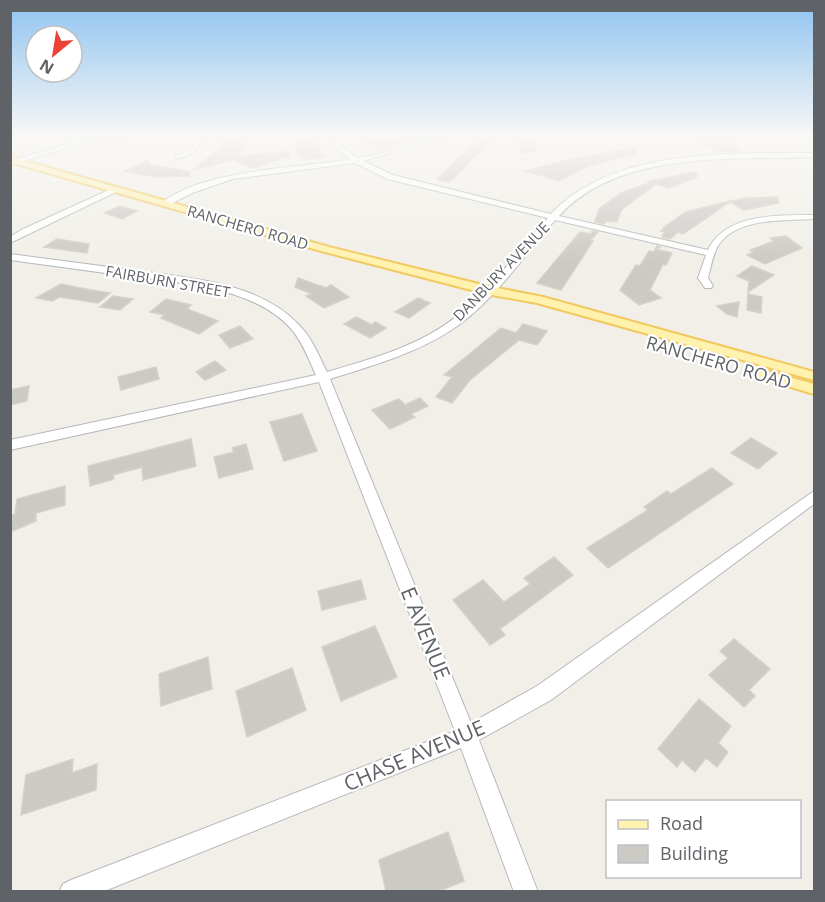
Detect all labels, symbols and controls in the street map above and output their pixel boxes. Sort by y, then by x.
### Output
north arrow [24,24,84,84]
text: N [35,54,58,80]
street label: RANCHERO ROAD [185,200,311,254]
street label: DANBURY AVENUE [448,217,554,325]
street label: FAIRBURN STREET [104,260,233,302]
street label: RANCHERO ROAD [644,330,794,394]
street label: E AVENUE [395,583,457,683]
street label: CHASE AVENUE [339,713,489,797]
legend [606,800,801,878]
text: Road [660,811,703,835]
text: Building [660,841,728,865]

